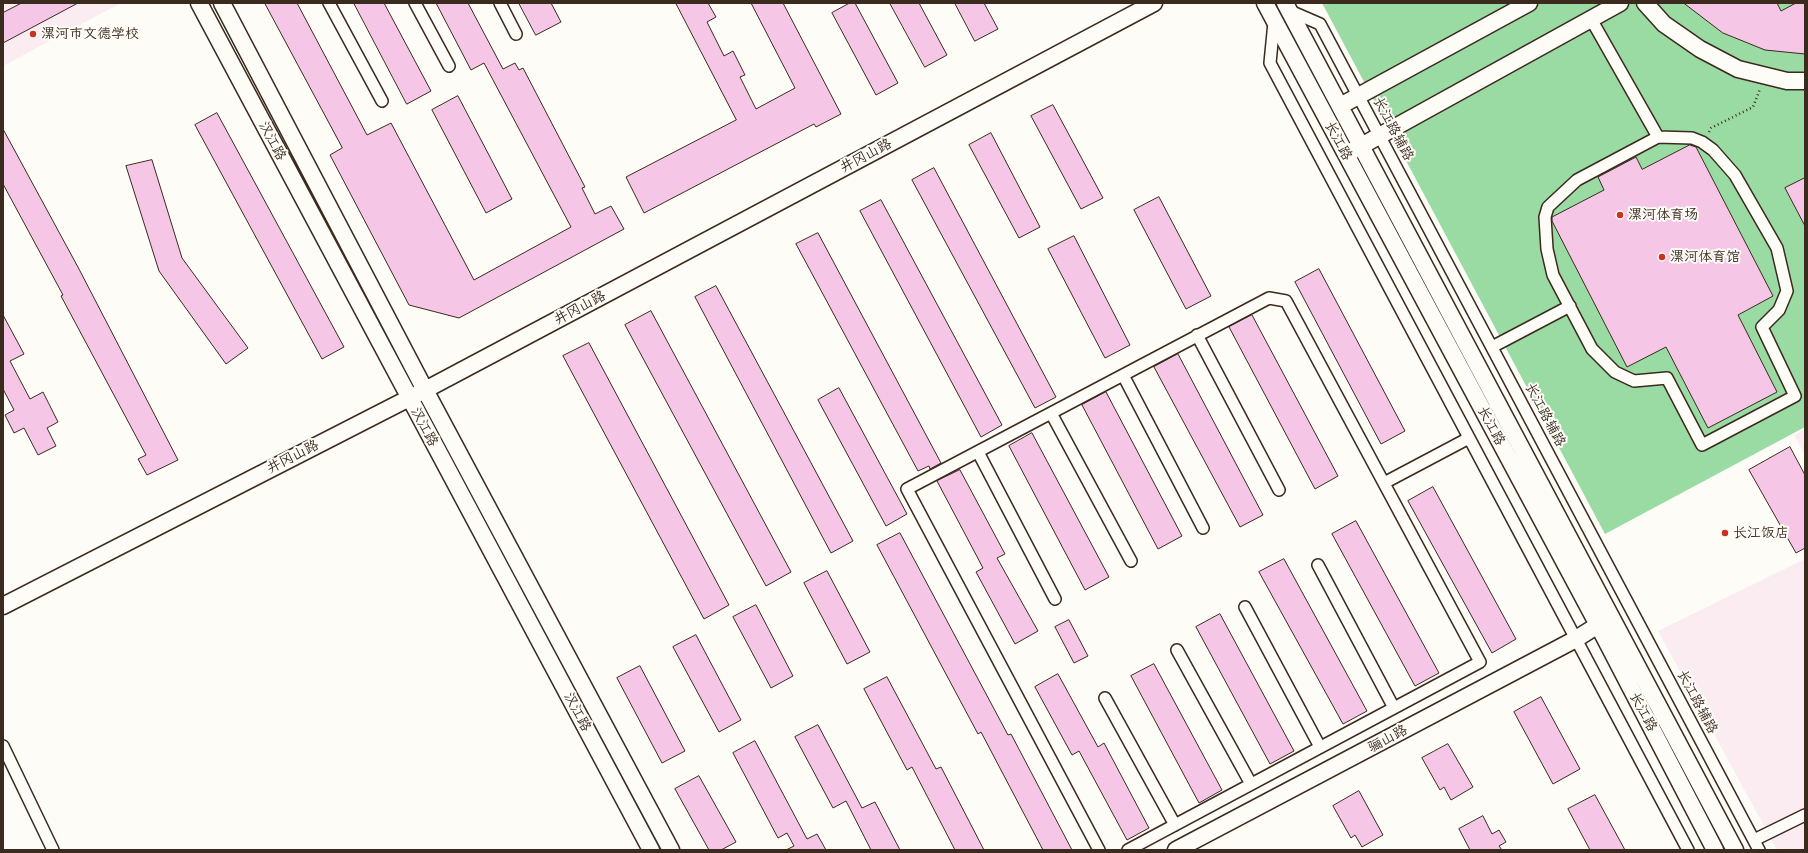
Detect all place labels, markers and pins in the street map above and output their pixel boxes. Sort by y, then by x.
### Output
place label: 漯河市文德学校 [41,26,139,42]
marker: 漯河市文德学校 [28,29,38,39]
place label: 漯河体育场 [1628,207,1698,223]
marker: 漯河体育场 [1615,210,1625,220]
place label: 漯河体育馆 [1670,249,1740,265]
marker: 漯河体育馆 [1657,252,1667,262]
place label: 长江饭店 [1733,525,1789,541]
marker: 长江饭店 [1720,528,1730,538]

